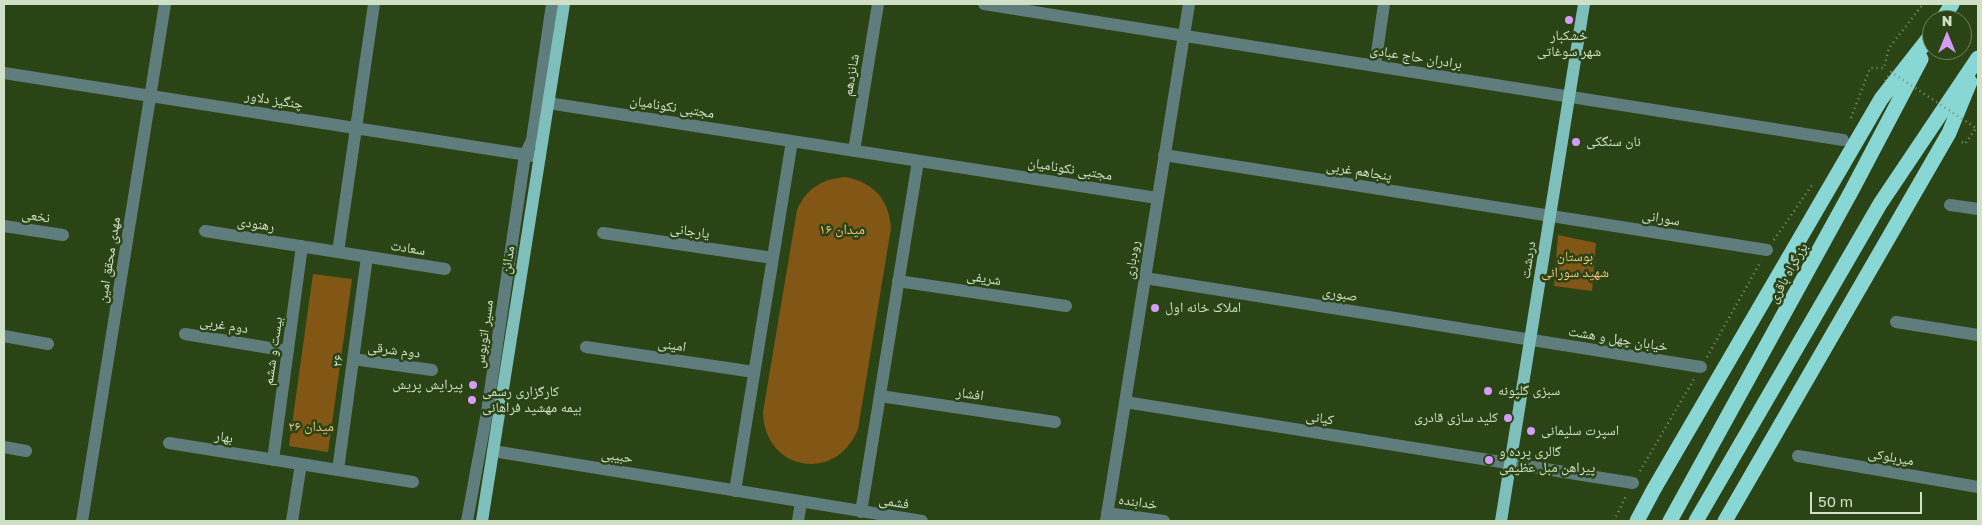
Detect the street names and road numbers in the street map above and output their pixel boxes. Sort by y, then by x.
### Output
street label: برادران حاج عبادی [1369,41,1463,73]
street label: شانزدهم [839,53,863,97]
street label: چنگیز دلاور [244,87,304,113]
street label: مجتبی نکونامیان [629,92,715,122]
street label: مجتبی نکونامیان [1027,154,1113,184]
street label: پنجاهم غربی [1325,158,1393,184]
street label: نخعی [21,205,51,227]
street label: سورانی [1641,207,1681,229]
street label: رهنودی [236,213,276,235]
street label: مهدی محقق امین [94,216,124,304]
street label: یارجانی [669,220,711,242]
street label: سعادت [389,237,427,259]
street label: رودباری [1121,239,1143,281]
street label: دردشت [1517,240,1539,280]
street label: بزرگراه باقری [1765,240,1811,306]
street label: مدائن [497,245,519,275]
street label: شریفی [966,267,1002,289]
street label: صبوری [1321,283,1359,305]
street label: مسیر اتوبوس [471,299,497,369]
street label: دوم غربی [199,313,249,337]
street label: بیست و ششم [260,316,286,386]
street label: خیابان چهل و هشت [1567,323,1669,355]
street label: امینی [657,334,687,356]
street label: دوم شرقی [367,338,421,362]
street label: ۲۶ [329,354,347,368]
street label: افشار [955,384,985,404]
street label: کیانی [1305,408,1335,428]
street label: بهار [214,427,234,447]
street label: حبیبی [600,445,634,467]
street label: میربلوکی [1867,445,1915,469]
street label: فشمی [878,491,910,513]
street label: خدابنده [1117,491,1159,513]

